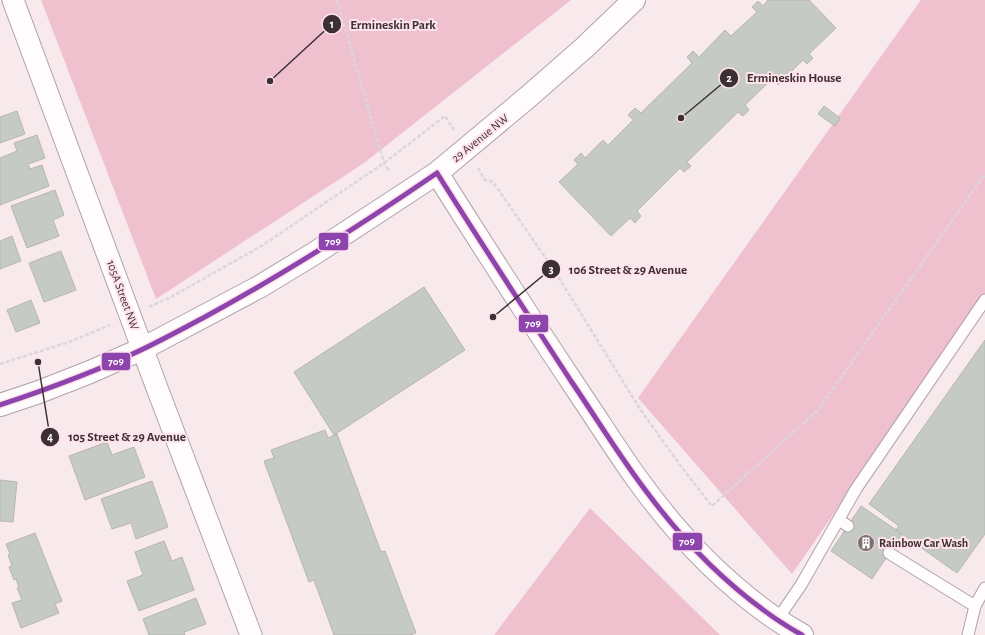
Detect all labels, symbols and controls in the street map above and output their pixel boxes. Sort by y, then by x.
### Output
callout: Ermineskin Park [322,12,444,37]
text: 1 [330,18,334,30]
text: Ermineskin Park [350,19,436,32]
callout: Ermineskin House [719,65,850,90]
text: 2 [726,72,732,84]
text: Ermineskin House [747,72,841,85]
street label: 29 Avenue NW [450,112,511,164]
line badge: 709 [318,232,349,251]
text: 709 [325,236,341,247]
callout: 106 Street & 29 Avenue [541,257,695,282]
street label: 105A Street NW [105,258,141,332]
text: 3 [548,263,554,275]
text: 106 Street & 29 Avenue [569,264,687,277]
line badge: 709 [518,314,549,333]
text: 709 [525,318,541,329]
line badge: 709 [101,352,131,371]
text: 709 [108,356,124,367]
callout: 105 Street & 29 Avenue [40,424,194,449]
text: 4 [47,431,53,443]
text: 105 Street & 29 Avenue [68,431,186,444]
line badge: 709 [672,532,703,551]
building icon: Rainbow Car Wash [856,533,876,553]
text: 709 [679,536,695,547]
place label: Rainbow Car Wash [879,537,968,549]

